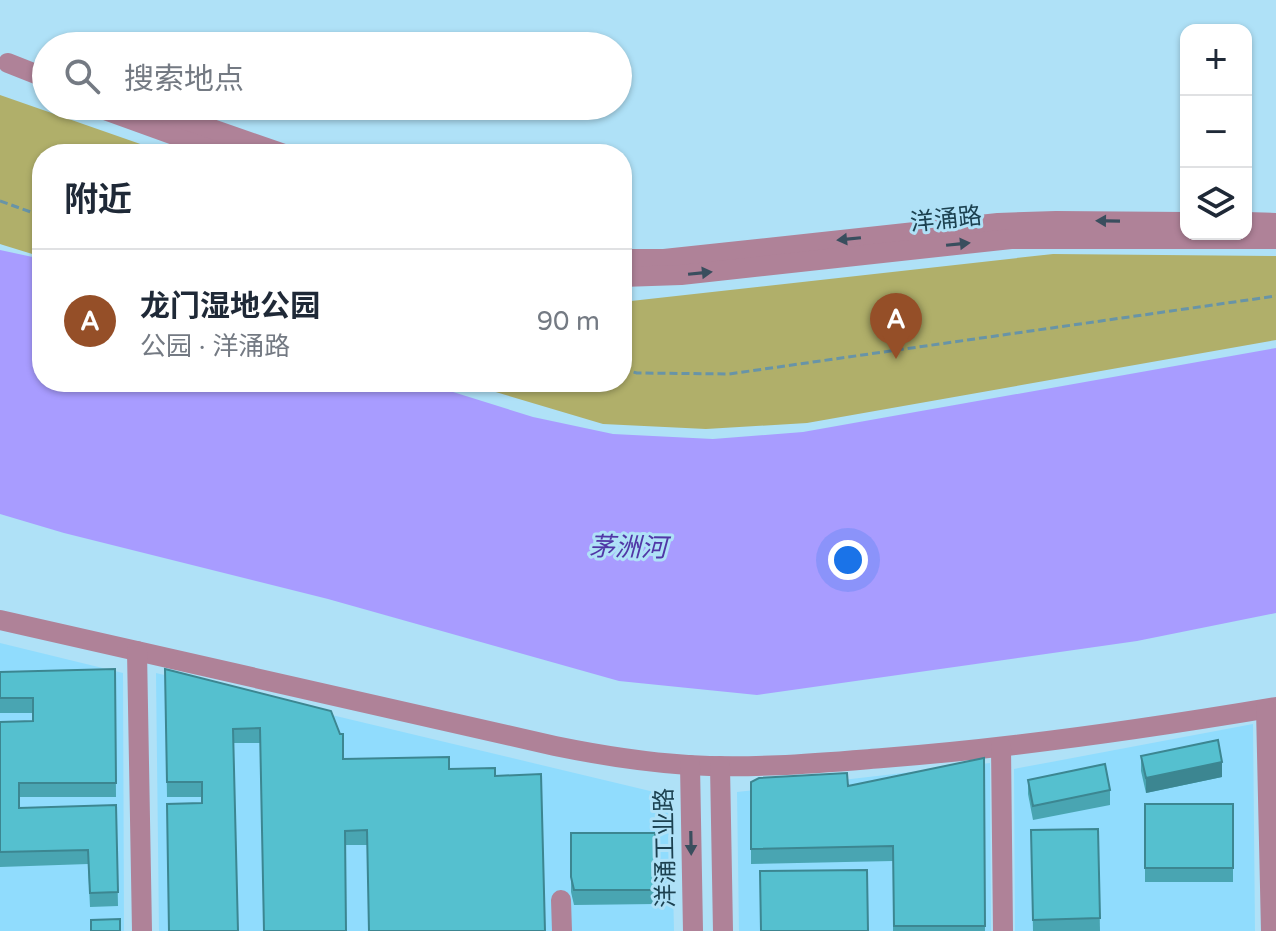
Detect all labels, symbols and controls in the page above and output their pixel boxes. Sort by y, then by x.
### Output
map controls [1180,24,1252,240]
button: + [1180,24,1252,96]
search box [32,32,632,120]
icon: search [60,54,104,98]
text: 搜索地点 [124,61,244,98]
button: − [1180,96,1252,168]
button: layers [1180,168,1252,240]
text: 附近 [64,180,132,221]
street label: 洋涌路 [909,201,983,238]
one-way arrow [1095,215,1120,227]
one-way arrow [836,233,861,246]
one-way arrow [946,238,971,251]
one-way arrow [688,266,713,279]
text: 龙门湿地公园 [140,288,320,325]
pin: A [870,293,922,359]
text: A [80,306,100,337]
text: 90 m [537,306,600,337]
text: 公园 · 洋涌路 [140,331,290,362]
water label: 茅洲河 [589,531,672,564]
your location [828,540,868,580]
street label: 洋涌工业路 [650,788,681,908]
one-way arrow [685,831,697,856]

